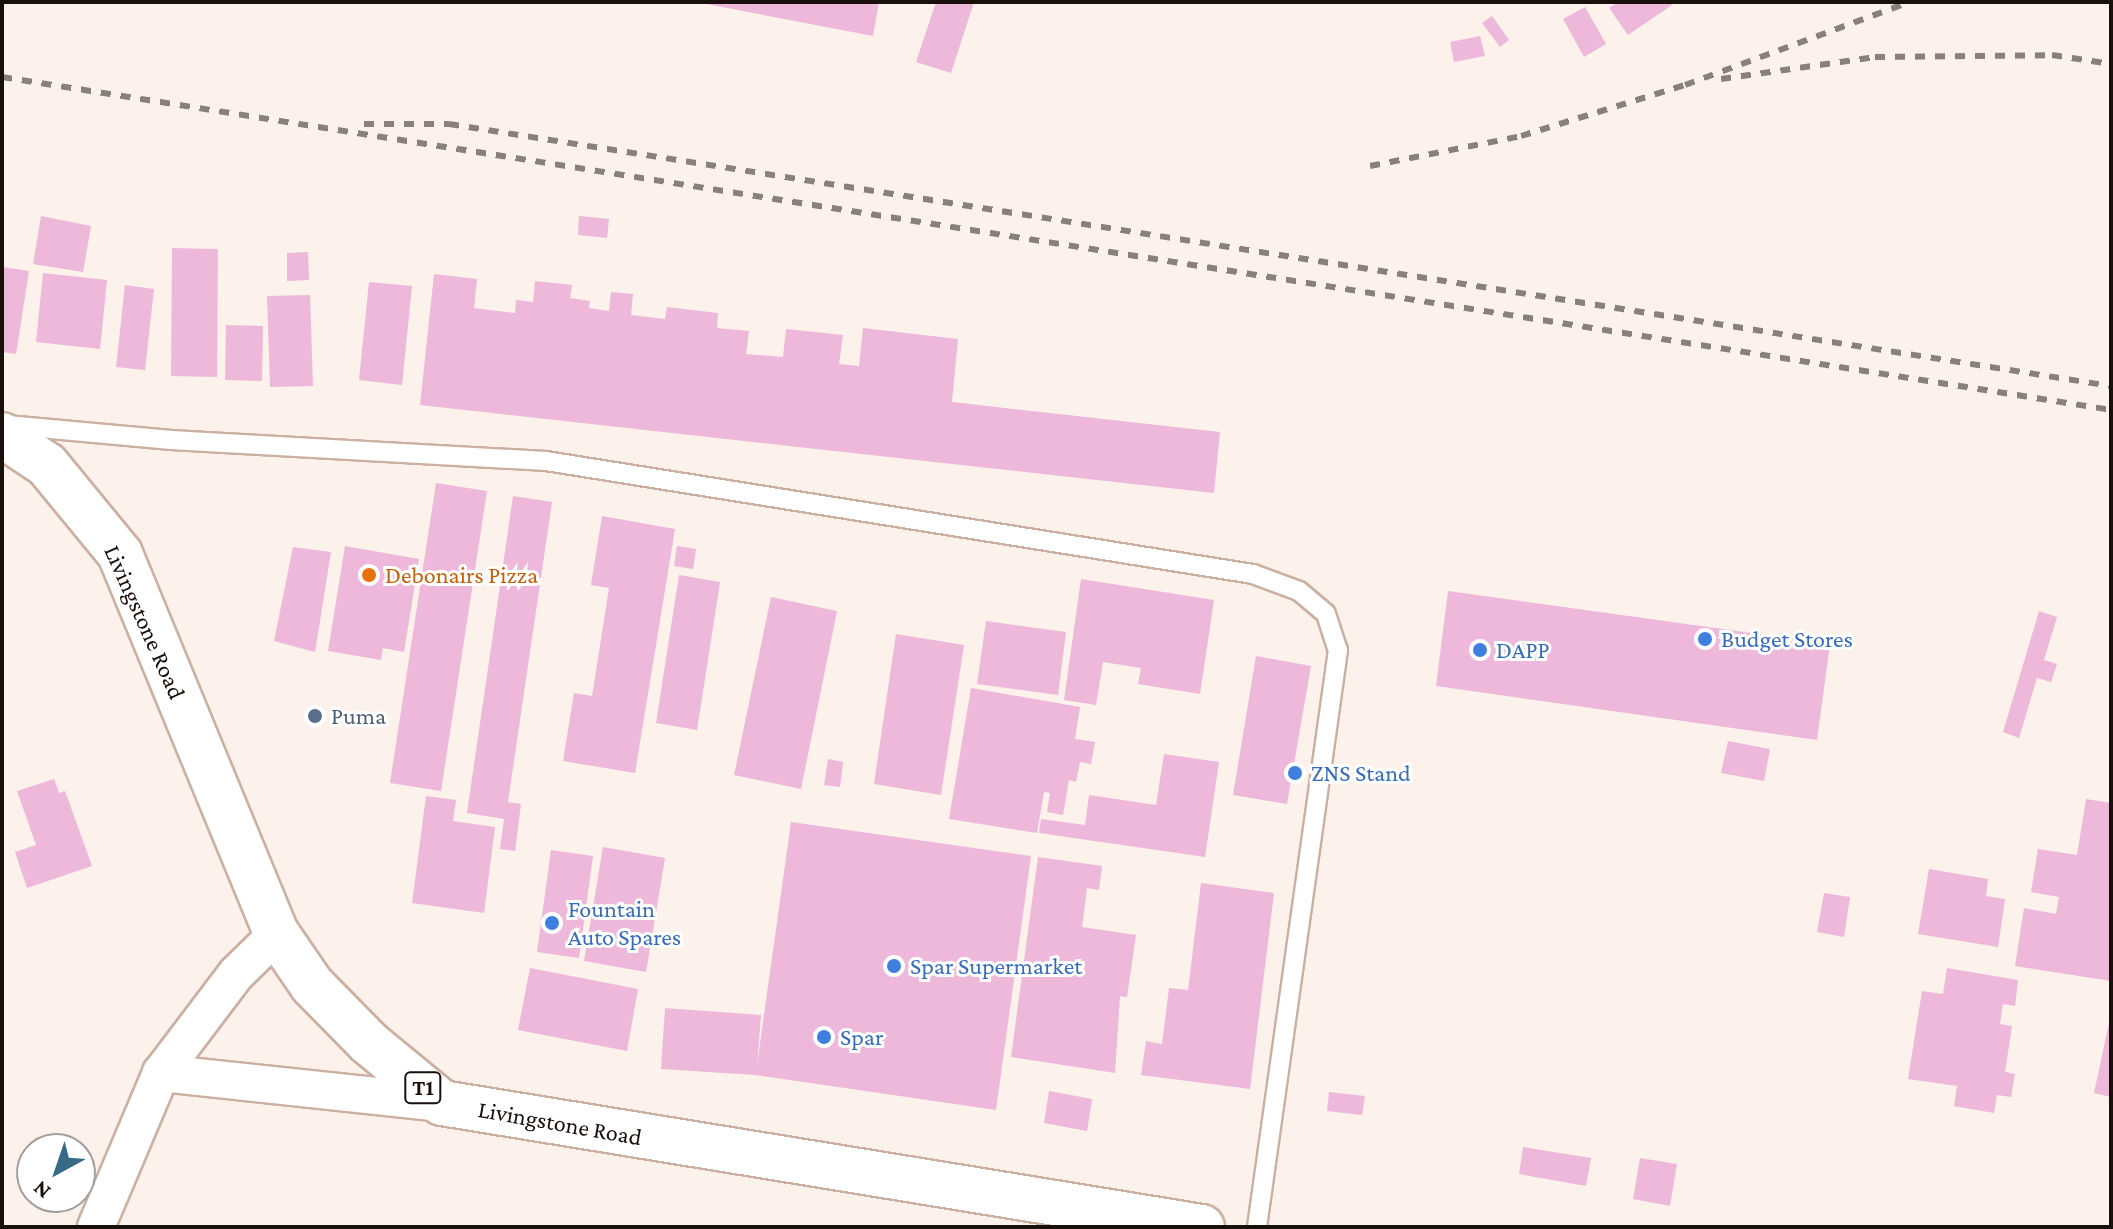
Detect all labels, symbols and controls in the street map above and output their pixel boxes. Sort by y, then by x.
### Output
street label: Livingstone Road [98,540,192,704]
place label: Debonairs Pizza [385,561,538,589]
marker: Debonairs Pizza [360,566,378,584]
place label: Budget Stores [1721,625,1853,653]
marker: Budget Stores [1696,630,1714,648]
place label: DAPP [1496,636,1550,664]
marker: DAPP [1471,641,1489,659]
place label: Puma [331,702,386,730]
marker: Puma [306,707,324,725]
place label: ZNS Stand [1311,759,1411,787]
marker: ZNS Stand [1286,764,1304,782]
place label: Fountain Auto Spares [568,895,681,951]
marker: Fountain Auto Spares [543,914,561,932]
place label: Spar Supermarket [910,952,1082,980]
marker: Spar Supermarket [885,957,903,975]
place label: Spar [840,1023,883,1051]
marker: Spar [815,1028,833,1046]
road number: T1 [403,1070,443,1106]
street label: Livingstone Road [476,1094,644,1152]
north arrow [16,1133,96,1213]
text: N [28,1176,55,1205]

